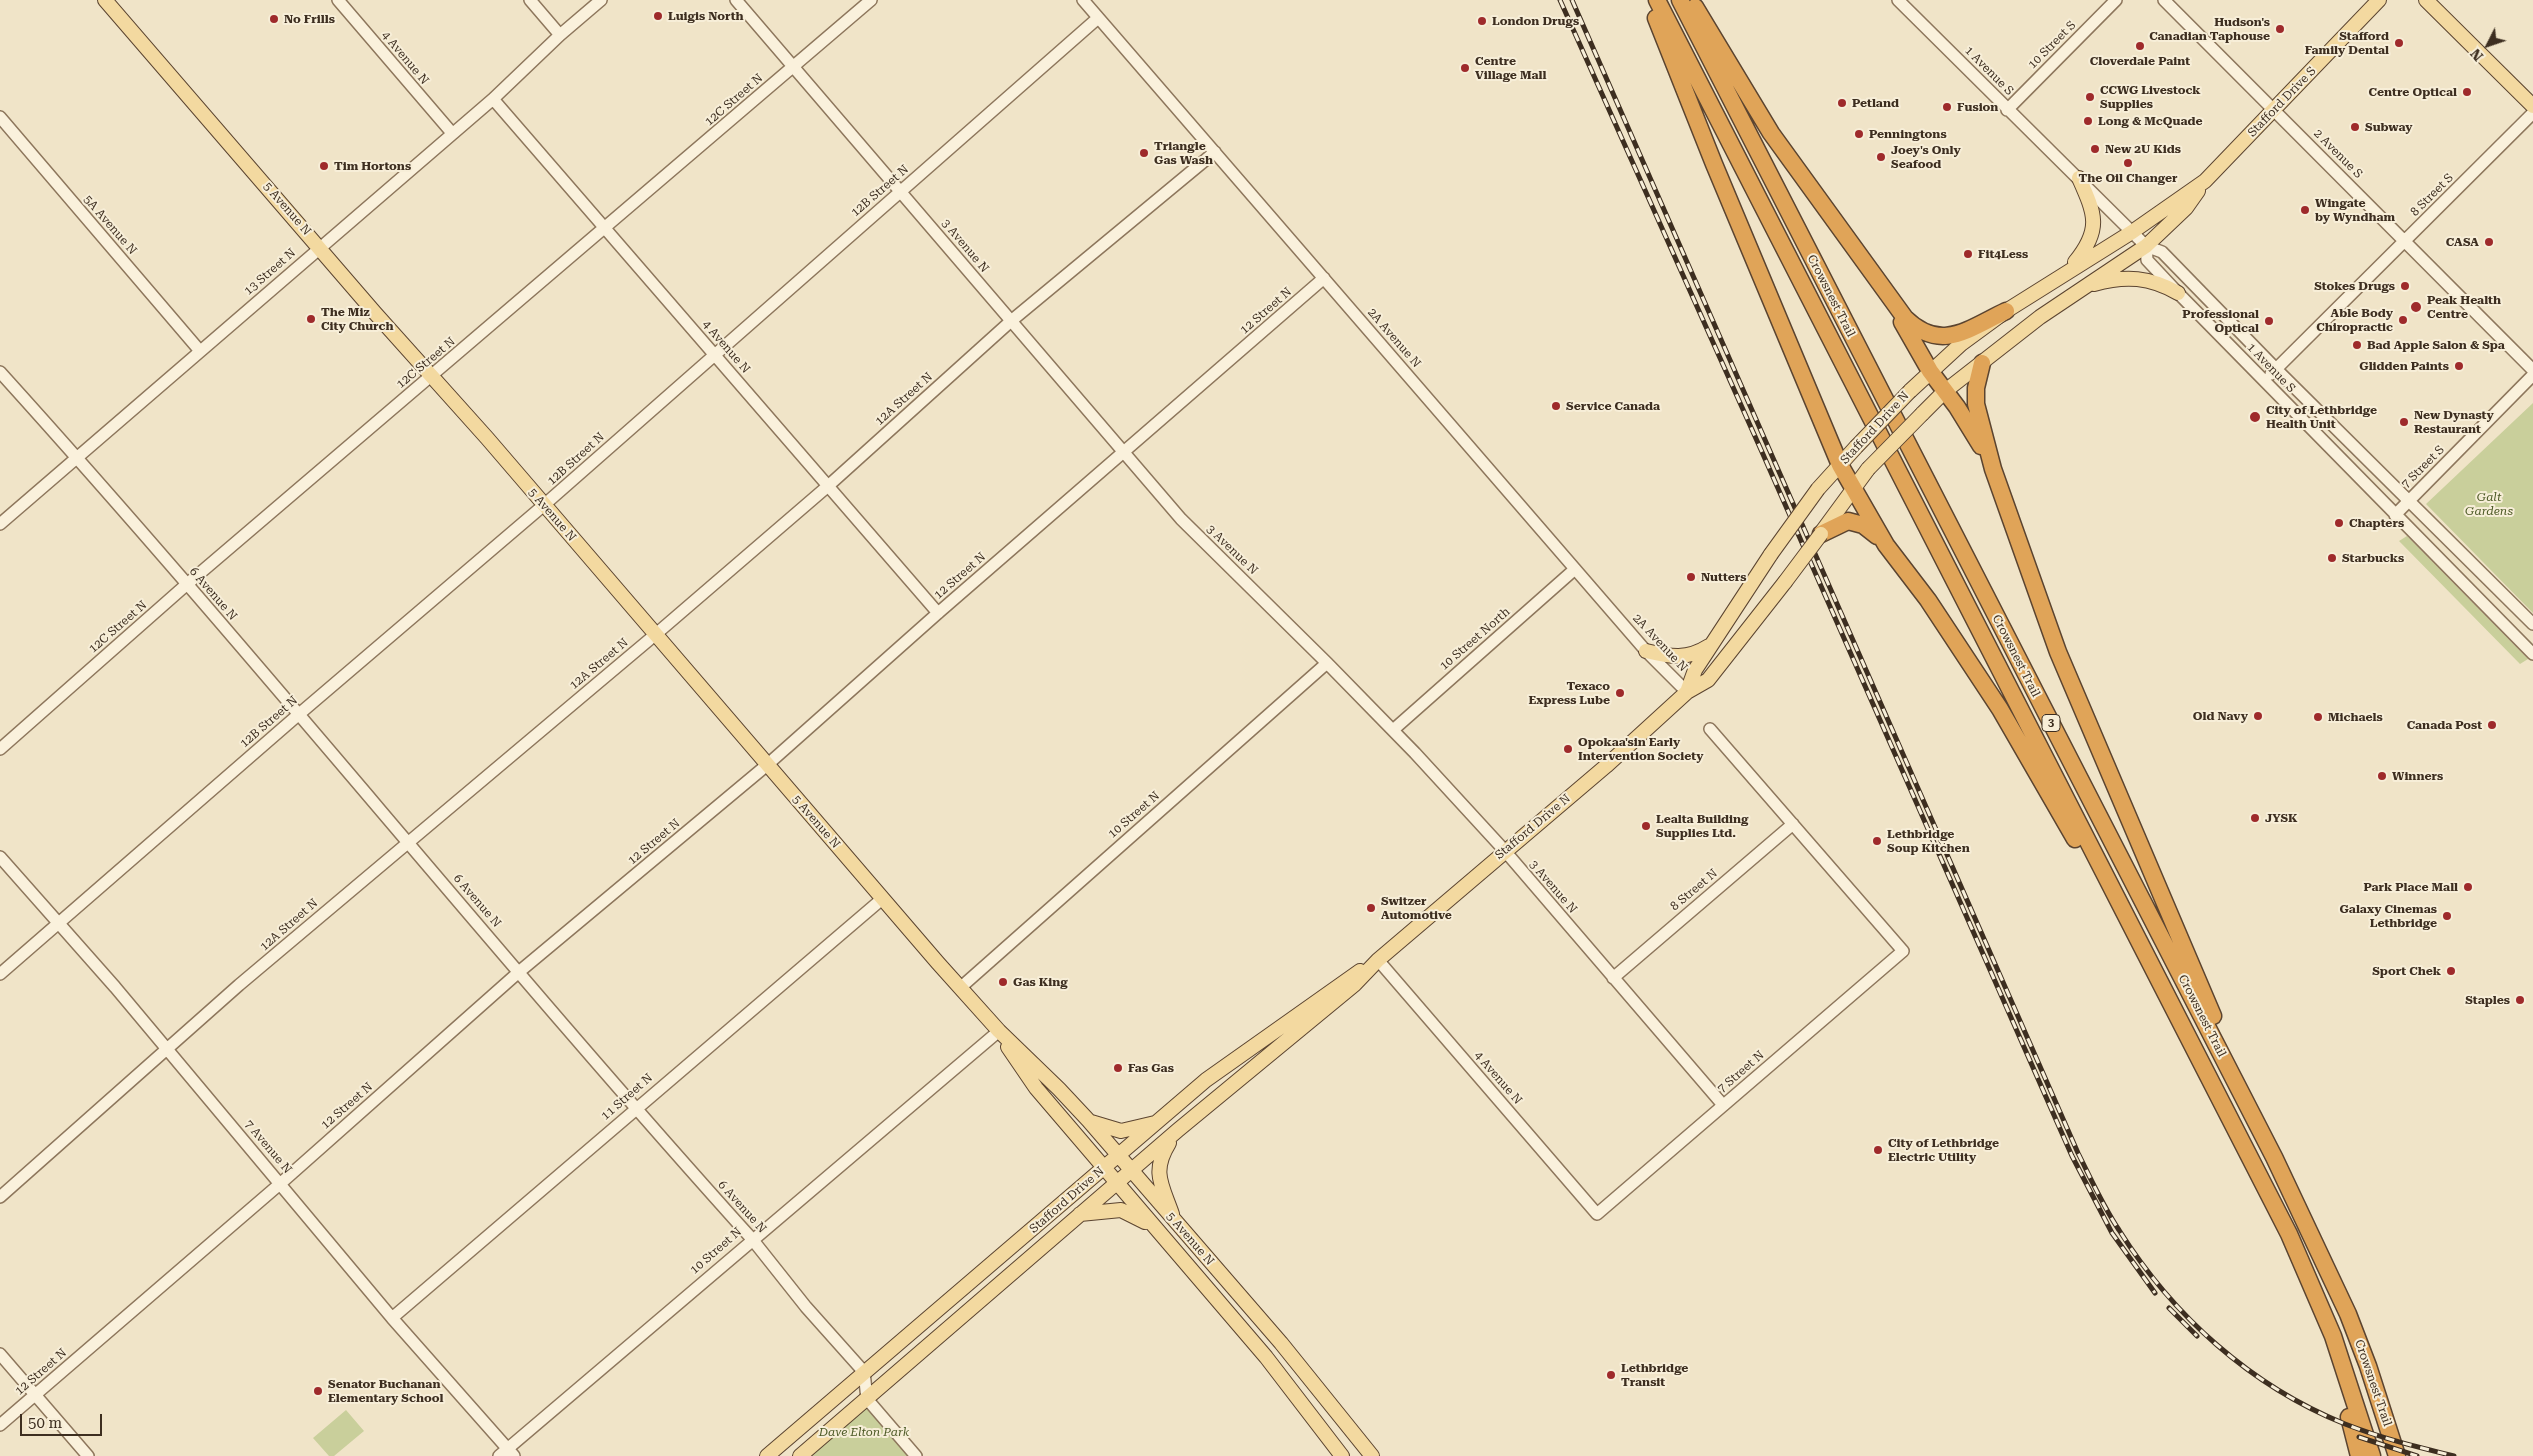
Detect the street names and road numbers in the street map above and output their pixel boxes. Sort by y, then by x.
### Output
street label: 10 Street S [2025,18,2079,72]
street label: 4 Avenue N [378,28,432,88]
street label: 1 Avenue S [1962,44,2016,98]
street label: Stafford Drive S [2245,64,2319,140]
street label: 12C Street N [702,71,766,129]
street label: 2 Avenue S [2311,127,2365,181]
street label: 12B Street N [848,162,912,220]
street label: 8 Street S [2408,171,2456,219]
street label: 5 Avenue N [260,180,314,238]
street label: 5A Avenue N [80,192,140,258]
street label: 3 Avenue N [938,216,992,276]
street label: 13 Street N [241,246,299,298]
street label: Crowsnest Trail [1804,252,1858,340]
street label: 12 Street N [1237,285,1295,337]
street label: 2A Avenue N [1364,305,1424,371]
street label: 4 Avenue N [699,318,753,376]
street label: 12C Street N [394,334,458,392]
street label: 1 Avenue S [2244,340,2298,396]
street label: 12A Street N [872,370,936,428]
street label: Stafford Drive N [1838,389,1912,467]
street label: 12B Street N [545,430,607,488]
street label: 7 Street S [2399,443,2447,491]
street label: 5 Avenue N [525,486,579,544]
street label: 3 Avenue N [1203,522,1261,578]
street label: 12 Street N [931,550,989,602]
street label: 6 Avenue N [186,565,240,623]
street label: 12C Street N [86,598,150,656]
street label: 10 Street North [1437,605,1513,673]
street label: 2A Avenue N [1630,611,1690,675]
street label: Crowsnest Trail [1989,612,2043,700]
street label: 12A Street N [567,635,631,693]
street label: 12B Street N [237,693,301,751]
road number: 3 [2042,714,2060,731]
street label: 10 Street N [1105,789,1163,841]
street label: Stafford Drive N [1492,791,1574,863]
street label: 5 Avenue N [789,793,843,851]
street label: 12 Street N [625,816,683,868]
street label: 3 Avenue N [1526,858,1580,916]
street label: 8 Street N [1668,866,1720,914]
street label: 6 Avenue N [450,872,504,930]
street label: 12A Street N [257,896,321,954]
street label: Crowsnest Trail [2175,972,2229,1060]
street label: 7 Street N [1715,1048,1767,1096]
street label: 4 Avenue N [1471,1049,1525,1107]
street label: 11 Street N [598,1071,656,1123]
street label: 12 Street N [318,1080,376,1132]
street label: 7 Avenue N [241,1117,295,1177]
street label: Stafford Drive N [1027,1164,1107,1236]
street label: 6 Avenue N [715,1178,769,1236]
street label: 5 Avenue N [1163,1210,1217,1268]
street label: 10 Street N [687,1225,745,1277]
street label: Crowsnest Trail [2351,1338,2395,1428]
street label: 12 Street N [12,1346,70,1398]

